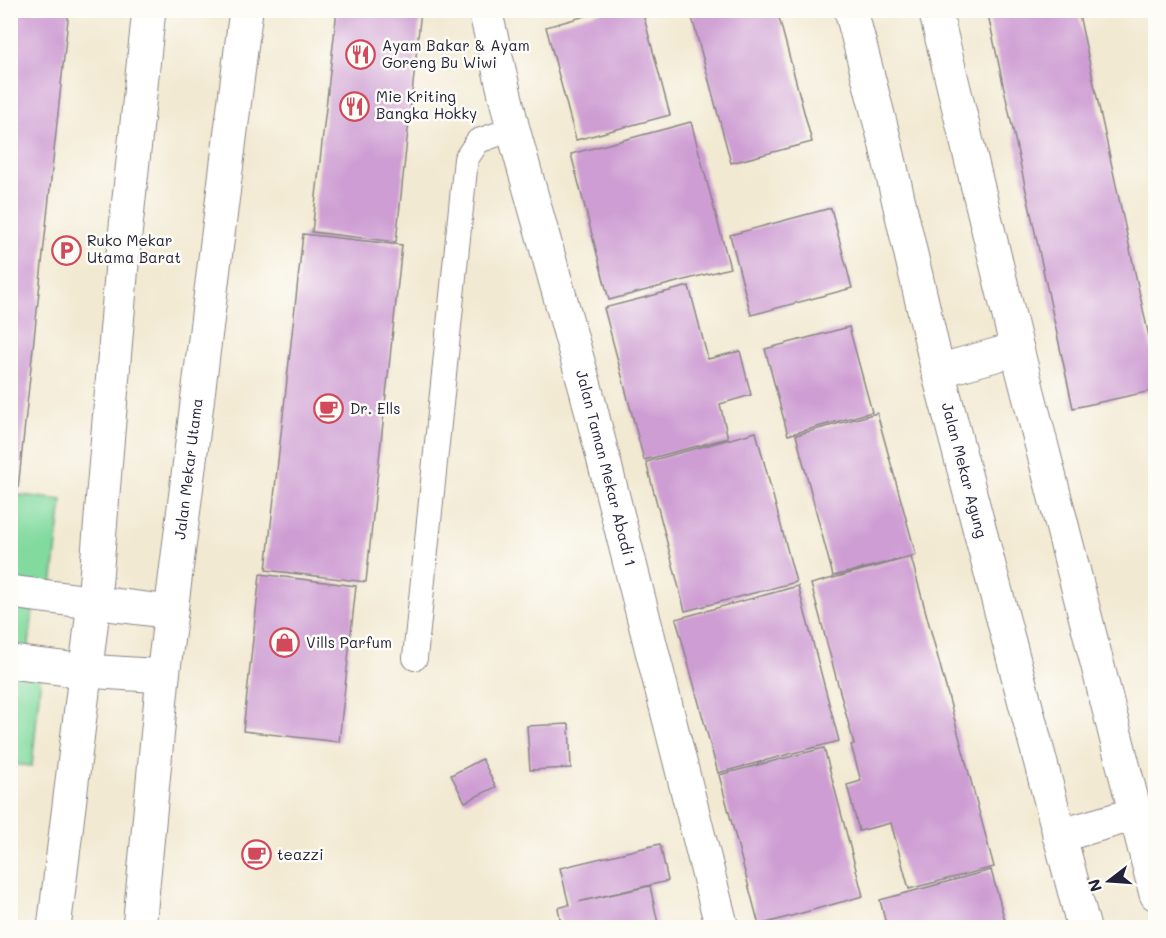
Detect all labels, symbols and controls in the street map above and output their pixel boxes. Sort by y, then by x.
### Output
place label: Ayam Bakar & Ayam Goreng Bu Wiwi [382,35,530,72]
restaurant icon: Ayam Bakar & Ayam Goreng Bu Wiwi [345,39,377,71]
place label: Mie Kriting Bangka Hokky [376,86,477,123]
restaurant icon: Mie Kriting Bangka Hokky [339,90,371,122]
place label: Ruko Mekar Utama Barat [87,230,181,267]
parking icon: Ruko Mekar Utama Barat [50,234,82,266]
street label: Jalan Taman Mekar Abadi 1 [572,368,641,568]
cafe icon: Dr. Ells [313,393,345,425]
street label: Jalan Mekar Utama [169,397,207,540]
place label: Dr. Ells [350,398,401,418]
street label: Jalan Mekar Agung [938,400,992,540]
shop icon: Vills Parfum [269,627,301,659]
place label: Vills Parfum [306,632,392,652]
cafe icon: teazzi [240,839,272,871]
place label: teazzi [277,844,324,864]
north arrow [1079,851,1139,911]
text: N [1082,877,1106,894]

